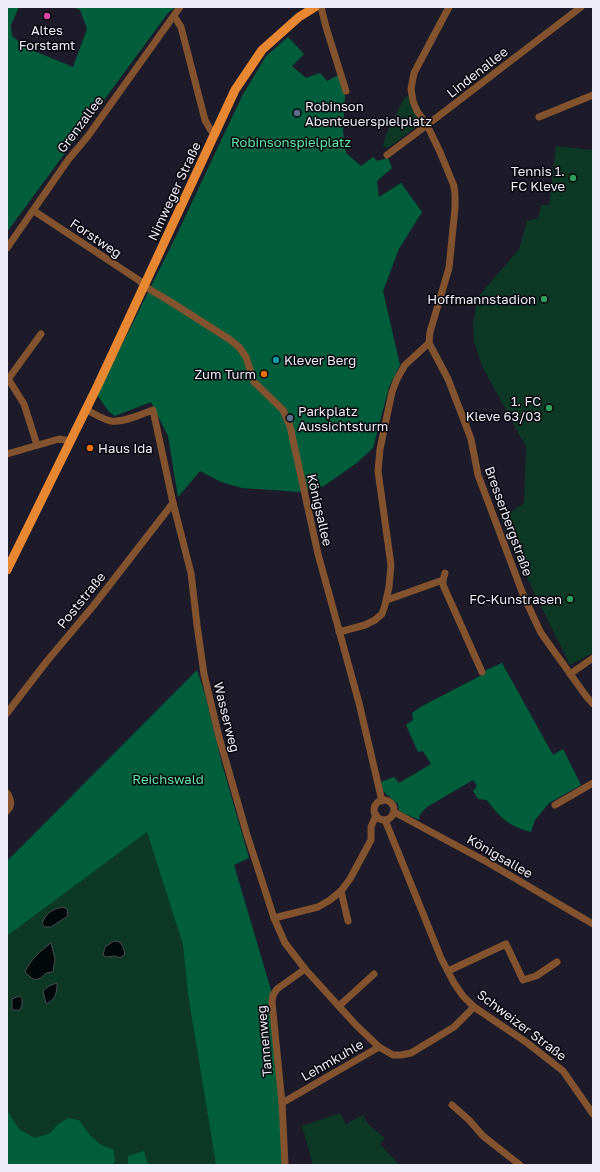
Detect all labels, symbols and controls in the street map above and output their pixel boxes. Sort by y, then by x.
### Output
marker: Altes Forstamt [42,11,52,21]
place label: Altes Forstamt [19,22,75,53]
street label: Lindenallee [443,43,511,101]
street label: Grenzallee [53,92,107,156]
place label: Robinson Abenteuerspielplatz [305,98,432,129]
marker: Robinson Abenteuerspielplatz [292,108,302,118]
park label: Robinsonspielplatz [231,134,351,150]
street label: Nimweger Straße [144,139,204,243]
place label: Tennis 1. FC Kleve [511,163,565,194]
marker: Tennis 1. FC Kleve [568,173,578,183]
street label: Forstweg [67,215,125,261]
place label: Hoffmannstadion [427,291,536,307]
marker: Hoffmannstadion [539,294,549,304]
place label: Klever Berg [284,352,356,368]
marker: Klever Berg [271,355,281,365]
place label: Zum Turm [195,366,256,382]
marker: Zum Turm [259,369,269,379]
place label: 1. FC Kleve 63/03 [466,393,541,424]
place label: Parkplatz Aussichtsturm [298,403,388,434]
marker: 1. FC Kleve 63/03 [544,403,554,413]
marker: Parkplatz Aussichtsturm [285,413,295,423]
place label: Haus Ida [98,440,153,456]
marker: Haus Ida [85,443,95,453]
street label: Bresserbergstraße [482,464,536,578]
street label: Königsallee [304,472,336,548]
street label: Poststraße [53,569,109,631]
place label: FC-Kunstrasen [469,591,562,607]
marker: FC-Kunstrasen [565,594,575,604]
street label: Wasserweg [211,680,243,754]
park label: Reichswald [132,771,204,787]
street label: Königsallee [464,831,536,881]
street label: Schweizer Straße [474,986,570,1064]
street label: Tannenweg [253,1005,275,1077]
street label: Lehmkuhle [298,1036,366,1084]

